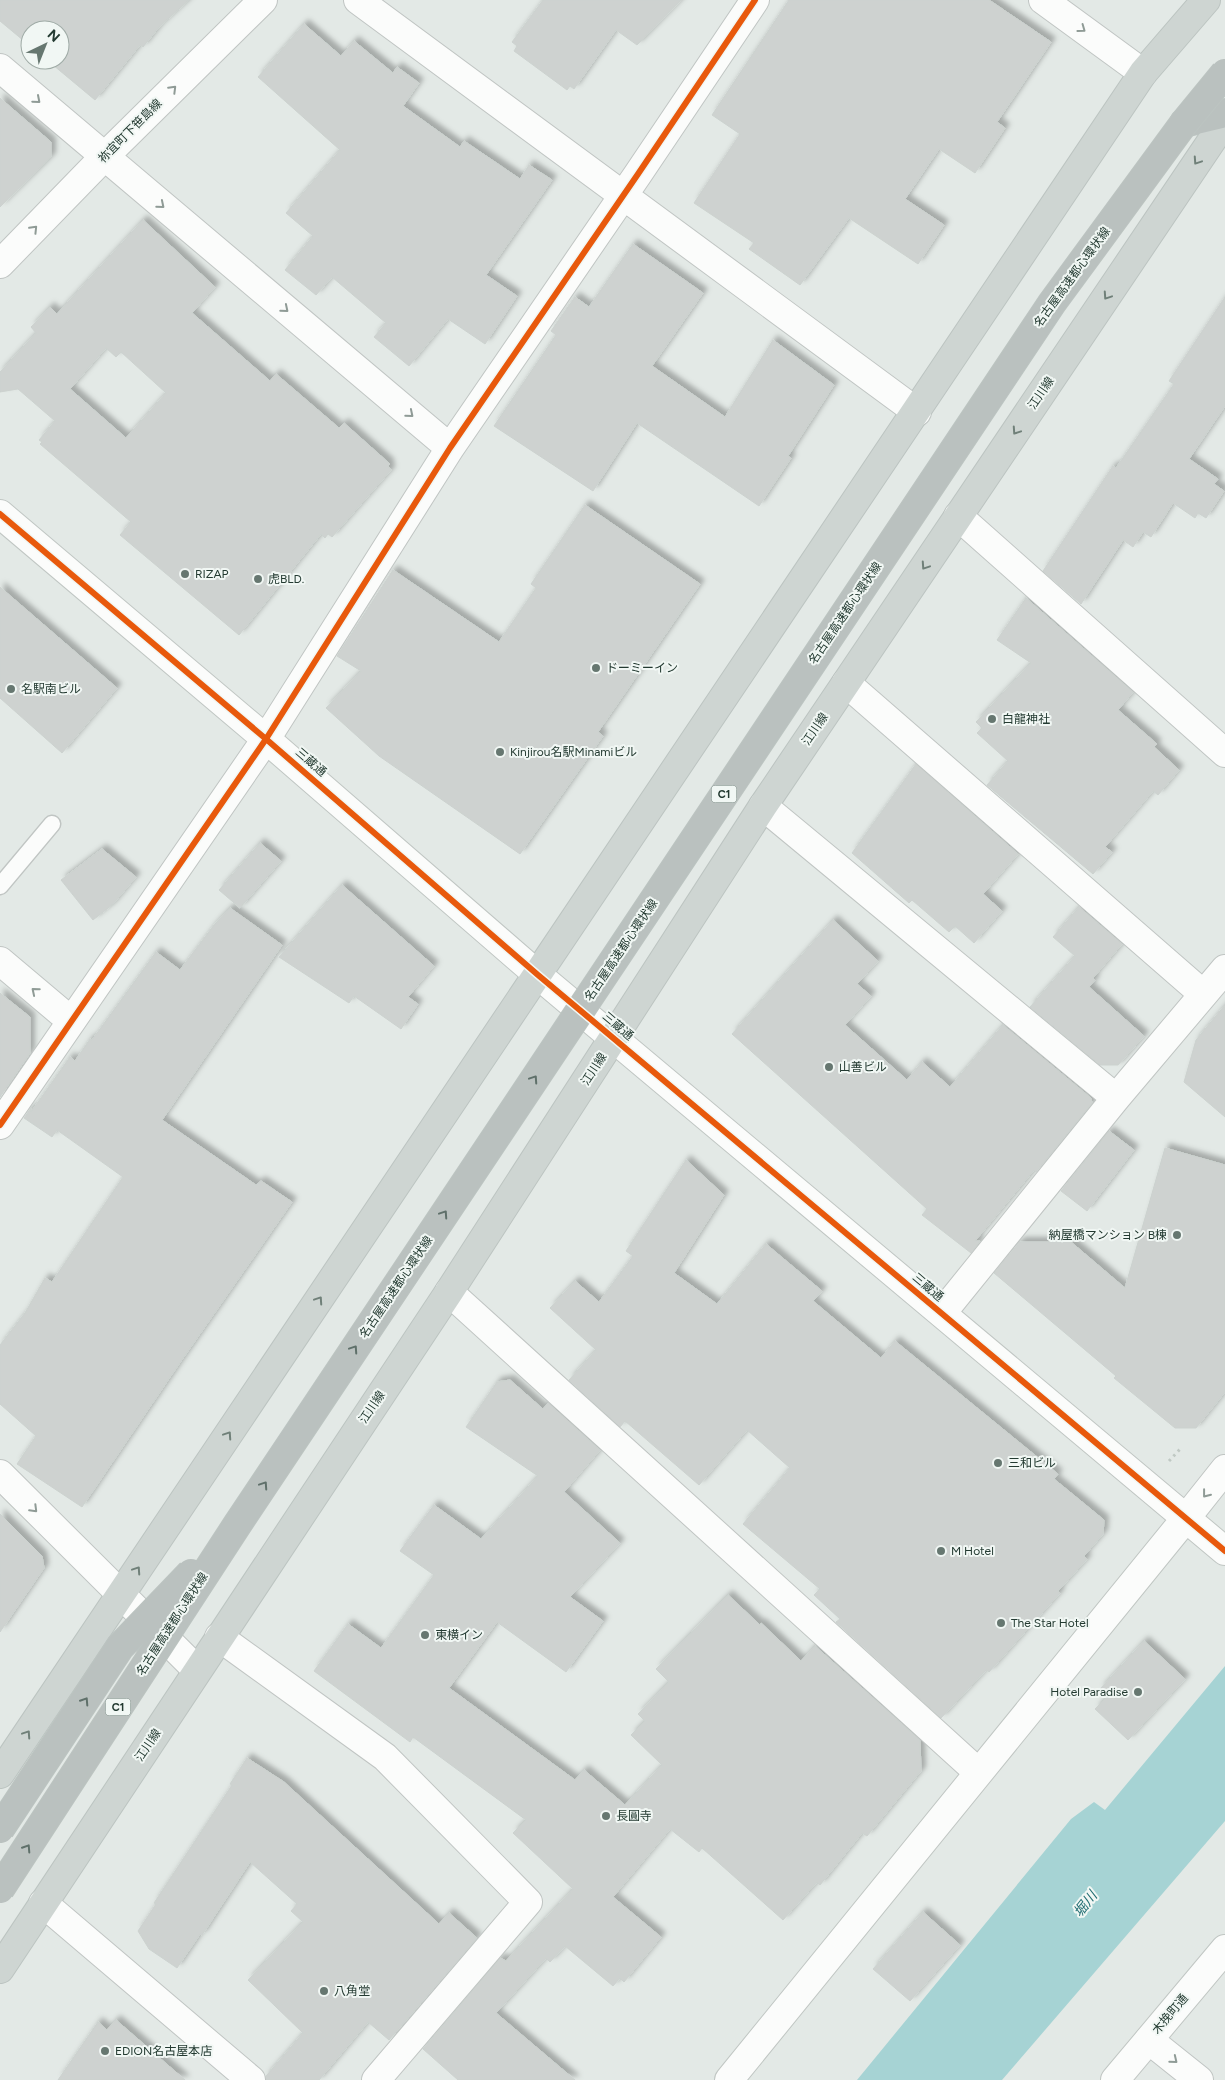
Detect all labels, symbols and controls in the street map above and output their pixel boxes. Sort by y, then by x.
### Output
north arrow [20,20,70,70]
one-way arrow [1076,23,1086,32]
text: N [44,26,63,46]
one-way arrow [167,86,176,95]
one-way arrow [31,94,40,102]
street label: 祢宜町下笹島線 [95,96,165,166]
one-way arrow [1194,155,1203,165]
one-way arrow [155,199,164,207]
street label: 名古屋高速都心環状線 [1031,224,1113,330]
one-way arrow [28,226,37,235]
one-way arrow [1103,291,1113,300]
one-way arrow [280,304,289,313]
street label: 江川線 [1025,374,1057,412]
one-way arrow [404,408,413,417]
one-way arrow [1013,425,1022,434]
street label: 名古屋高速都心環状線 [806,559,884,667]
one-way arrow [922,560,931,569]
place label: RIZAP [195,567,229,581]
marker: RIZAP [179,568,191,580]
place label: 虎BLD. [268,572,304,586]
marker: 虎BLD. [252,573,264,585]
place label: ドーミーイン [606,661,678,675]
marker: ドーミーイン [590,662,602,674]
place label: 名駅南ビル [21,682,81,696]
marker: 名駅南ビル [5,683,17,695]
street label: 江川線 [799,710,831,748]
place label: 白龍神社 [1002,712,1050,726]
marker: 白龍神社 [986,713,998,725]
street label: 三蔵通 [293,745,329,779]
place label: Kinjirou名駅Minamiビル [510,745,637,759]
marker: Kinjirou名駅Minamiビル [494,746,506,758]
road number: C1 [712,786,736,802]
street label: 名古屋高速都心環状線 [582,896,660,1004]
one-way arrow [32,987,41,996]
street label: 三蔵通 [600,1009,636,1043]
street label: 江川線 [578,1050,610,1088]
place label: 山善ビル [839,1060,887,1074]
marker: 山善ビル [823,1061,835,1073]
one-way arrow [528,1075,538,1084]
one-way arrow [438,1211,447,1220]
place label: 納屋橋マンション B棟 [1049,1228,1167,1242]
marker: 納屋橋マンション B棟 [1171,1229,1183,1241]
street label: 名古屋高速都心環状線 [357,1233,435,1341]
street label: 三蔵通 [910,1270,946,1304]
one-way arrow [313,1297,322,1306]
one-way arrow [348,1346,357,1355]
street label: 江川線 [356,1388,388,1426]
one-way arrow [222,1431,231,1441]
place label: 三和ビル [1008,1456,1056,1470]
marker: 三和ビル [992,1457,1004,1469]
one-way arrow [258,1481,267,1490]
one-way arrow [1203,1488,1211,1497]
one-way arrow [28,1503,37,1512]
place label: M Hotel [951,1544,994,1558]
marker: M Hotel [935,1545,947,1557]
one-way arrow [131,1566,141,1575]
street label: 名古屋高速都心環状線 [133,1570,211,1678]
place label: The Star Hotel [1011,1616,1089,1630]
marker: The Star Hotel [995,1617,1007,1629]
place label: 東横イン [435,1628,483,1642]
marker: 東横イン [419,1629,431,1641]
place label: Hotel Paradise [1050,1685,1128,1699]
marker: Hotel Paradise [1132,1686,1144,1698]
one-way arrow [78,1697,88,1706]
road number: C1 [106,1698,130,1715]
street label: 江川線 [132,1726,164,1764]
one-way arrow [21,1730,30,1739]
place label: 長圓寺 [616,1809,652,1823]
marker: 長圓寺 [600,1810,612,1822]
one-way arrow [20,1844,30,1853]
water label: 堀川 [1070,1886,1102,1921]
place label: 八角堂 [334,1984,370,1998]
marker: 八角堂 [318,1985,330,1997]
street label: 木挽町通 [1149,1991,1191,2037]
place label: EDION名古屋本店 [115,2044,212,2058]
marker: EDION名古屋本店 [99,2045,111,2057]
one-way arrow [1168,2055,1177,2064]

